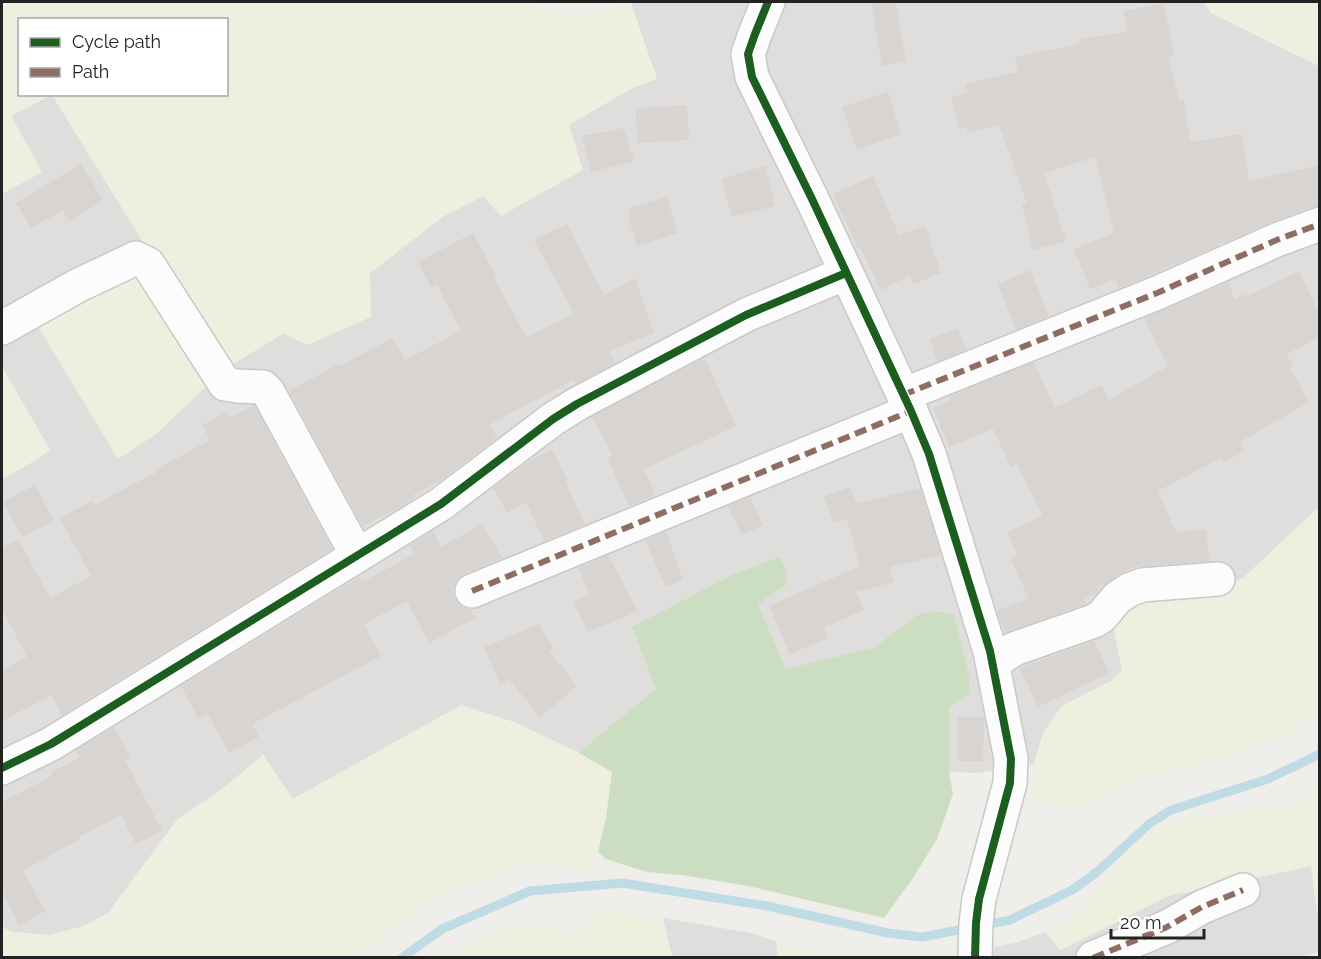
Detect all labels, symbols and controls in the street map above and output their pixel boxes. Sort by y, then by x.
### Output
legend [18,18,228,96]
text: Cycle path [72,31,161,52]
text: Path [72,61,109,82]
scale bar [1111,902,1204,940]
text: 20 m [1120,912,1162,933]

